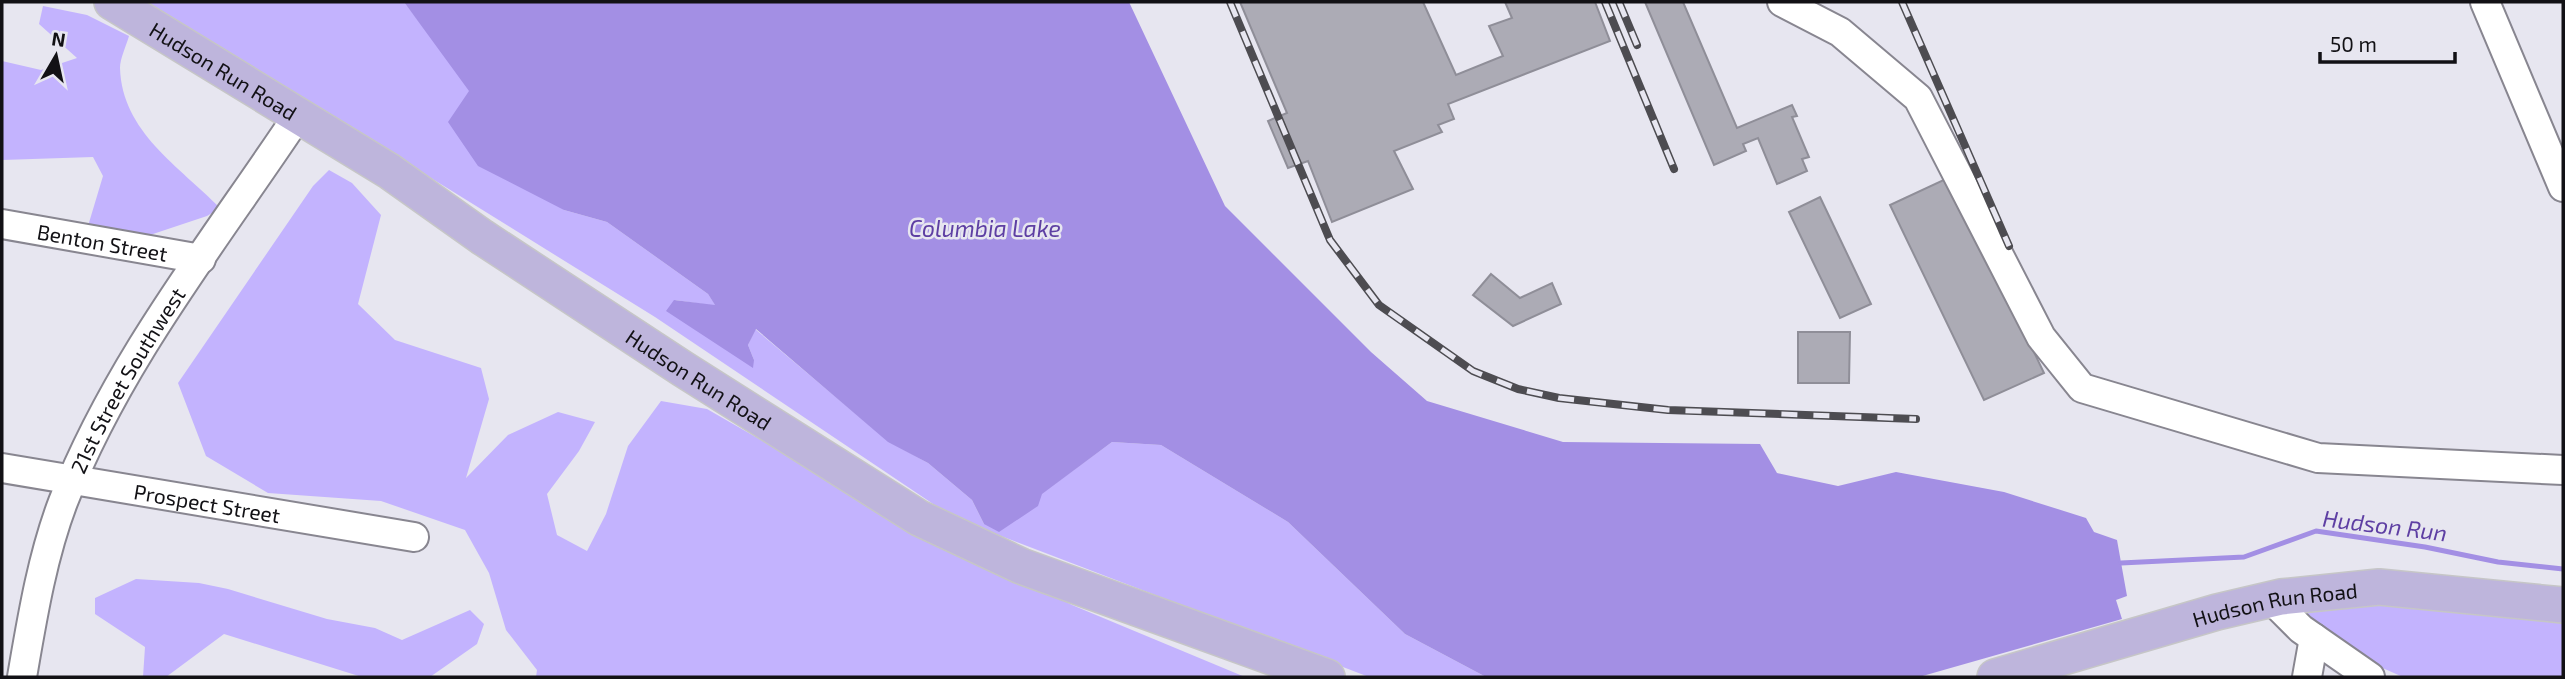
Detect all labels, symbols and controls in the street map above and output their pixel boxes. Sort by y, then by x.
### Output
street label: Hudson Run Road [146,16,302,125]
north arrow [21,21,91,91]
scale bar [2320,21,2455,65]
text: N [50,26,67,51]
text: 50 m [2330,31,2377,56]
water label: Columbia Lake [909,214,1061,242]
street label: Benton Street [35,218,170,265]
street label: 21st Street Southwest [64,282,189,477]
street label: Hudson Run Road [622,323,777,435]
street label: Prospect Street [132,478,282,527]
water label: Hudson Run [2321,503,2449,547]
street label: Hudson Run Road [2189,577,2359,631]

